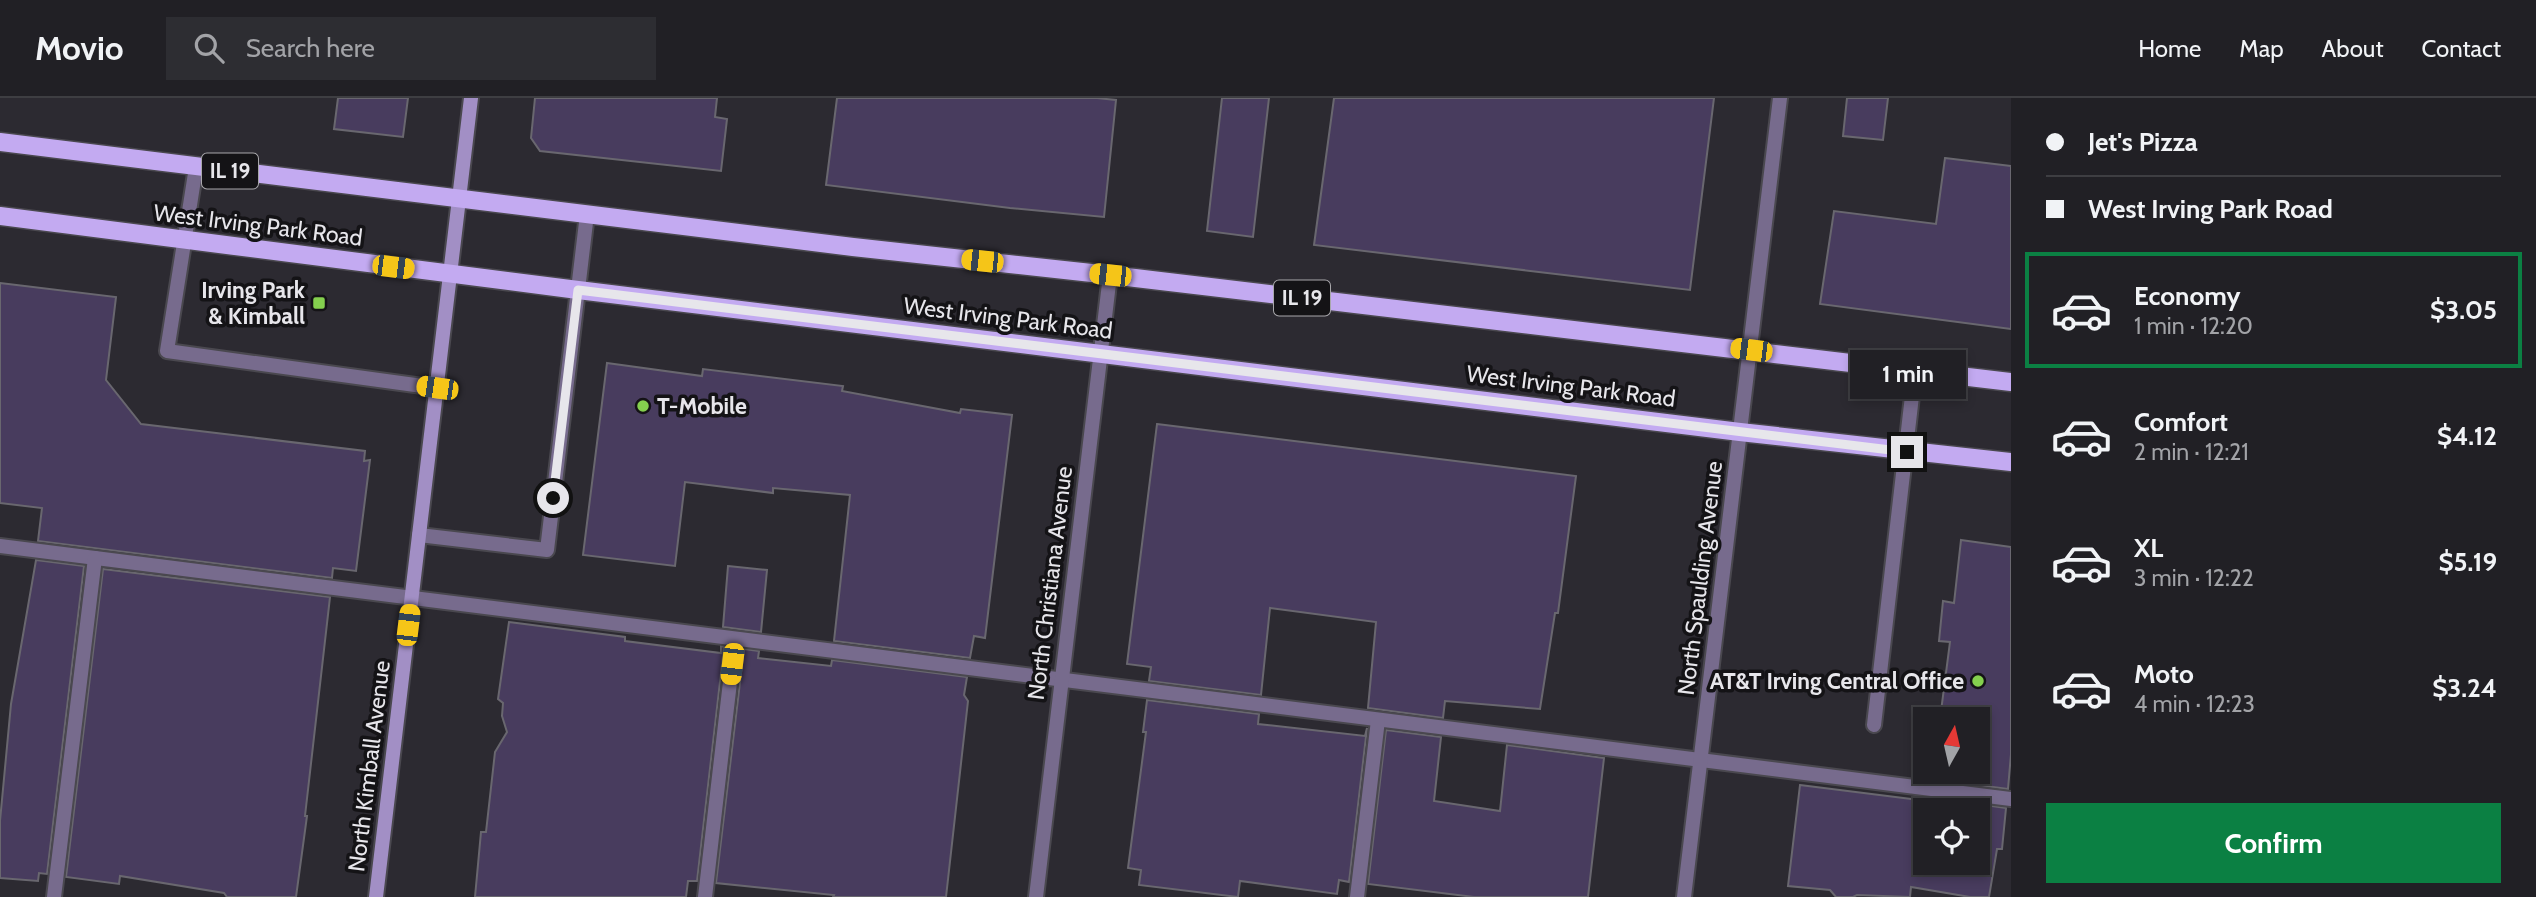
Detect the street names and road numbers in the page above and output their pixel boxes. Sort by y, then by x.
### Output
road number: IL 19 [202,154,258,188]
street label: West Irving Park Road [152,198,364,252]
road number: IL 19 [1274,280,1330,316]
street label: West Irving Park Road [902,291,1114,345]
street label: West Irving Park Road [1465,359,1677,413]
street label: North Spaulding Avenue [1672,459,1728,697]
street label: North Christiana Avenue [1022,464,1078,701]
street label: North Kimball Avenue [342,659,396,873]

